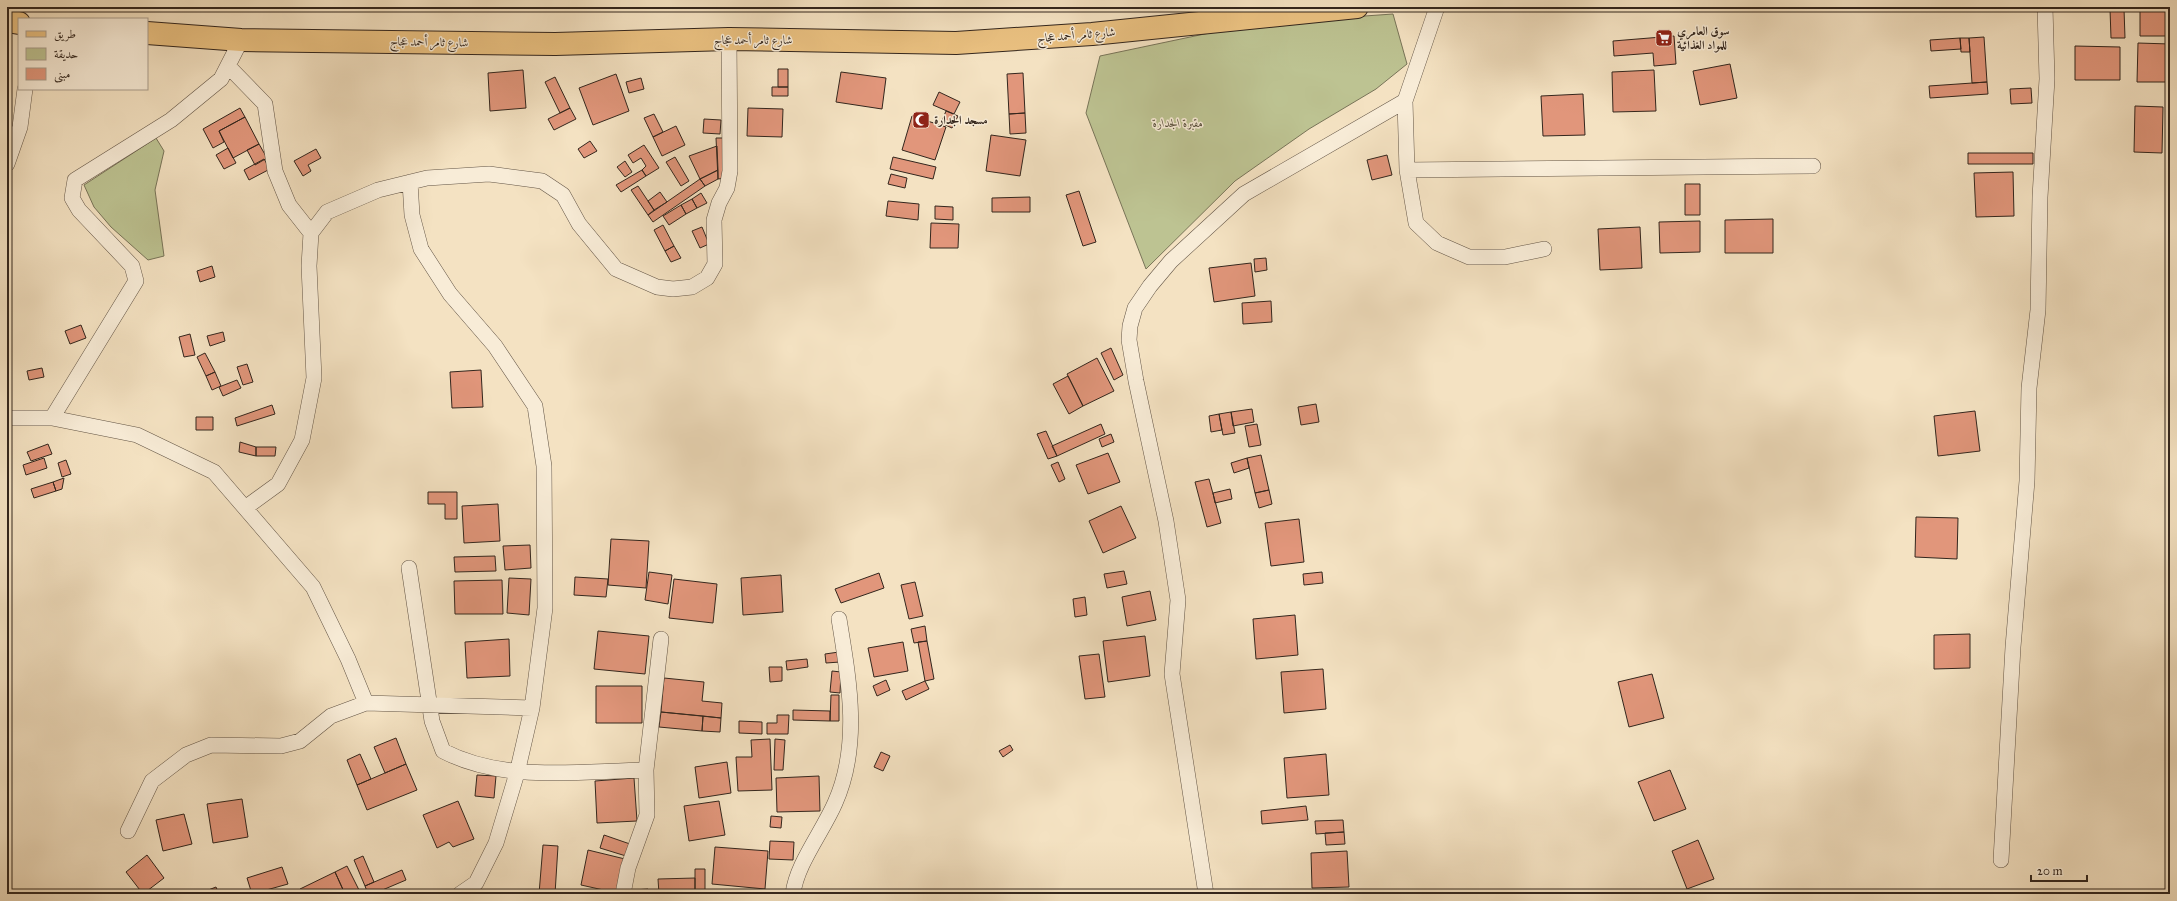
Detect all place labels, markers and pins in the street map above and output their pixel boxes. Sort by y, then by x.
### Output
place label: سوق العامري للمواد الغذائية [1677,24,1730,53]
supermarket icon: سوق العامري للمواد الغذائية [1654,28,1674,48]
mosque icon: مسجد الجدارة [911,110,931,130]
place label: مسجد الجدارة [934,113,988,127]

